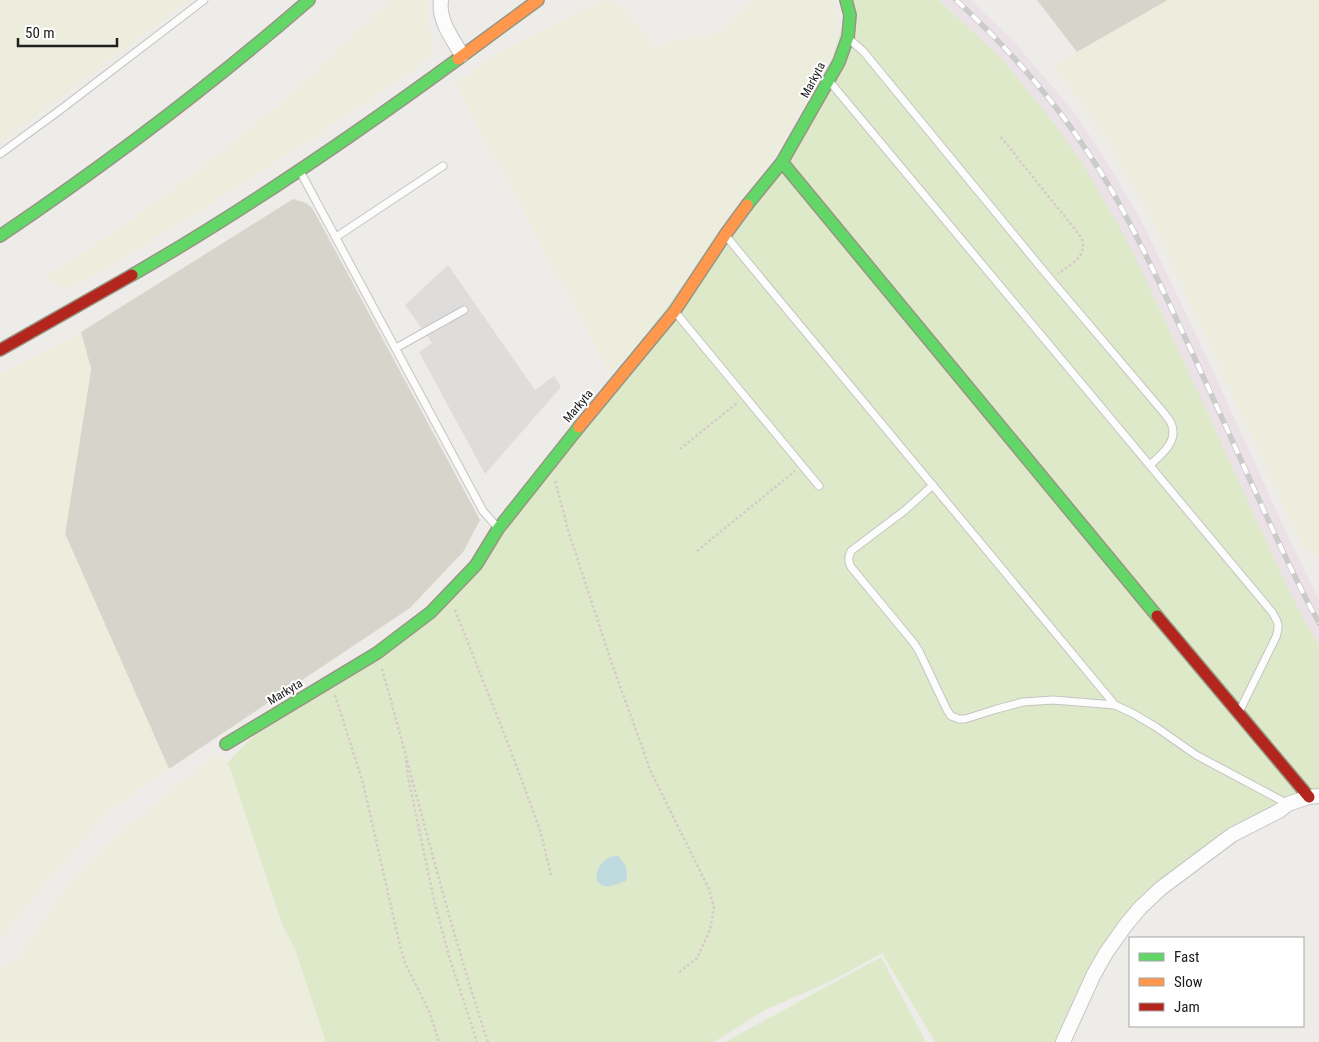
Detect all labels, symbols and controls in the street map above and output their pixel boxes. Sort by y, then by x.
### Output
scale bar [18,15,116,47]
text: 50 m [25,24,55,42]
street label: Markyta [798,60,828,100]
street label: Markyta [560,387,596,425]
street label: Markyta [265,676,305,708]
legend [1129,937,1304,1027]
text: Fast [1174,948,1199,966]
text: Slow [1174,973,1203,991]
text: Jam [1174,998,1200,1016]

